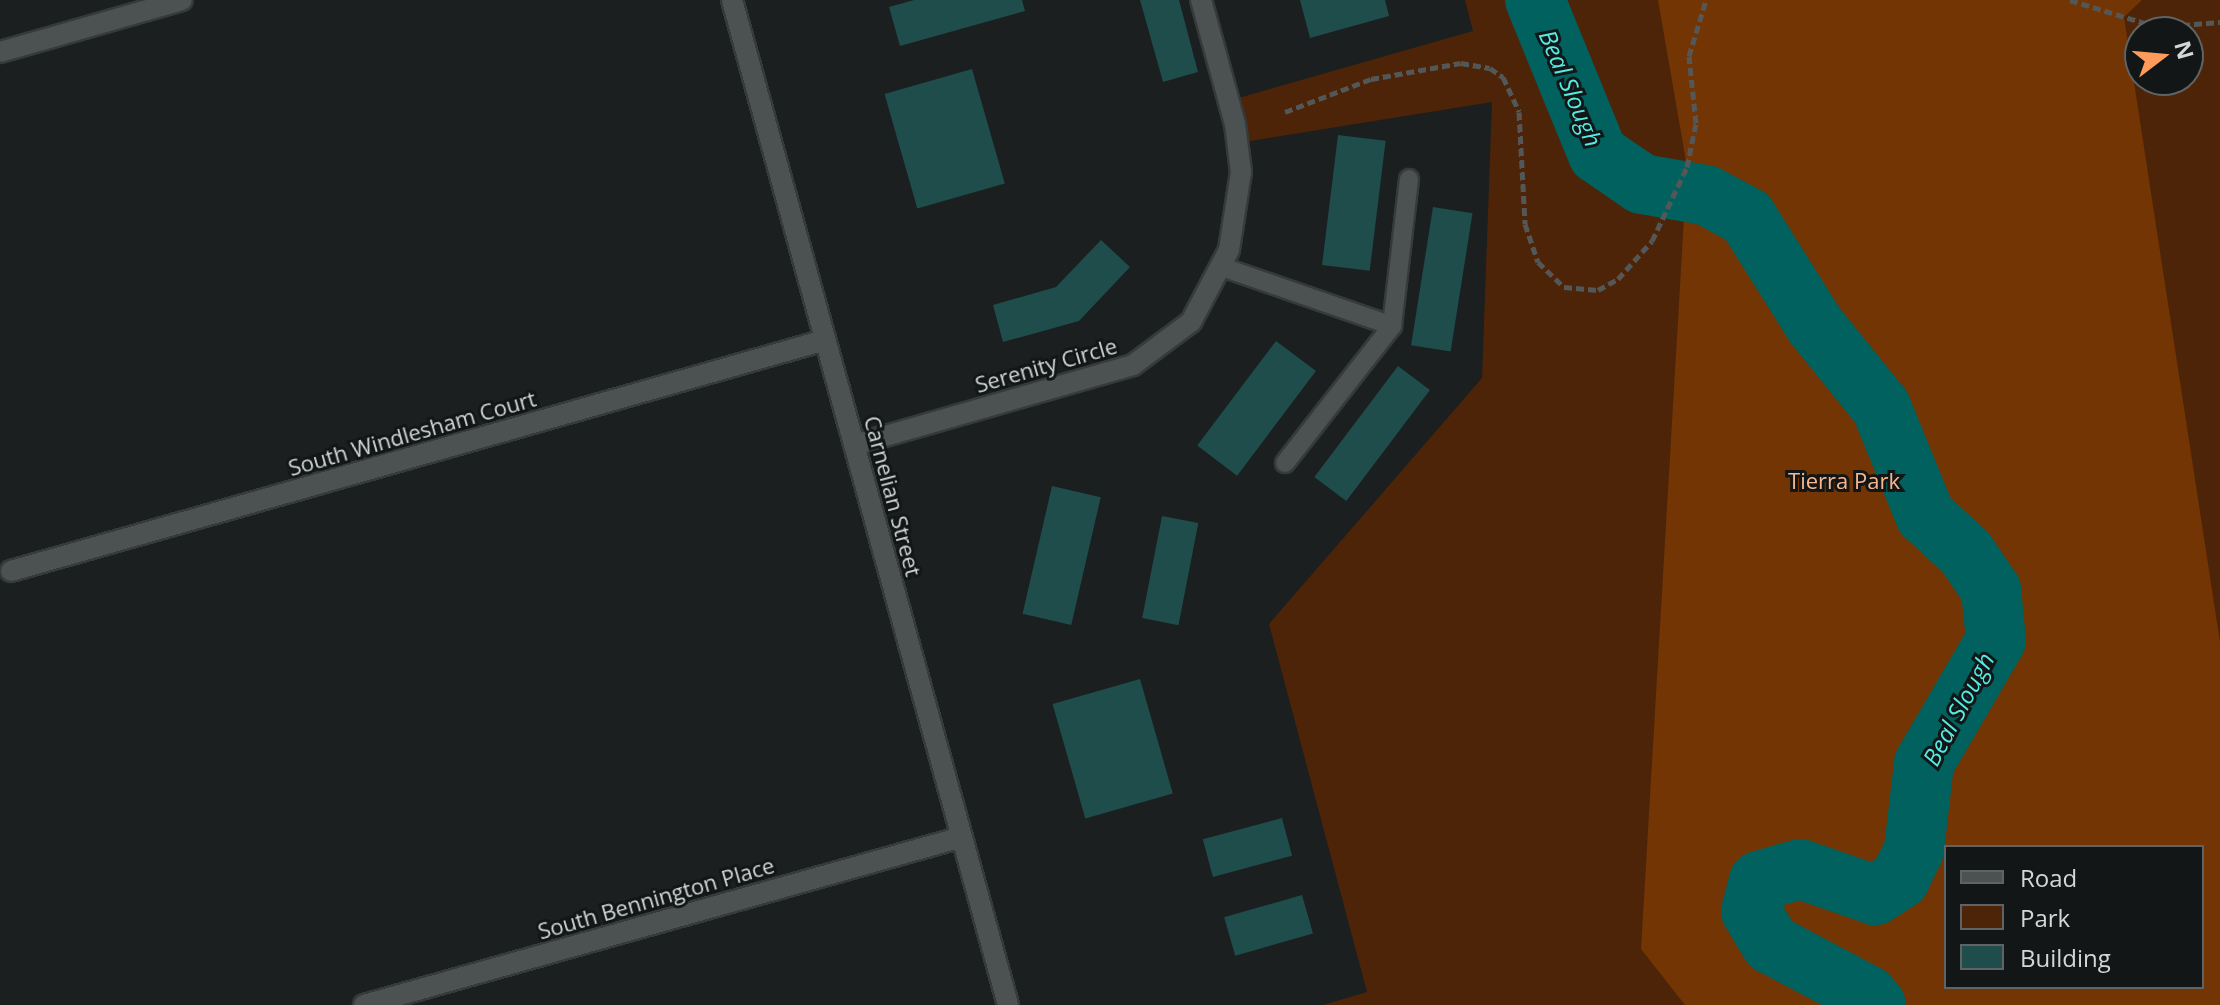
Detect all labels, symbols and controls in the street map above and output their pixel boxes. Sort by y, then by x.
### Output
north arrow [2124,16,2204,96]
water label: Beal Slough [1534,25,1608,151]
text: N [2168,37,2202,63]
street label: Serenity Circle [972,332,1120,398]
street label: South Windlesham Court [285,385,539,481]
street label: Carnelian Street [859,413,927,579]
park label: Tierra Park [1788,468,1900,494]
water label: Beal Slough [1916,647,2000,771]
legend [1944,845,2204,989]
street label: South Bennington Place [535,852,777,944]
text: Road [2020,861,2077,894]
text: Park [2020,901,2070,934]
text: Building [2020,941,2111,974]

